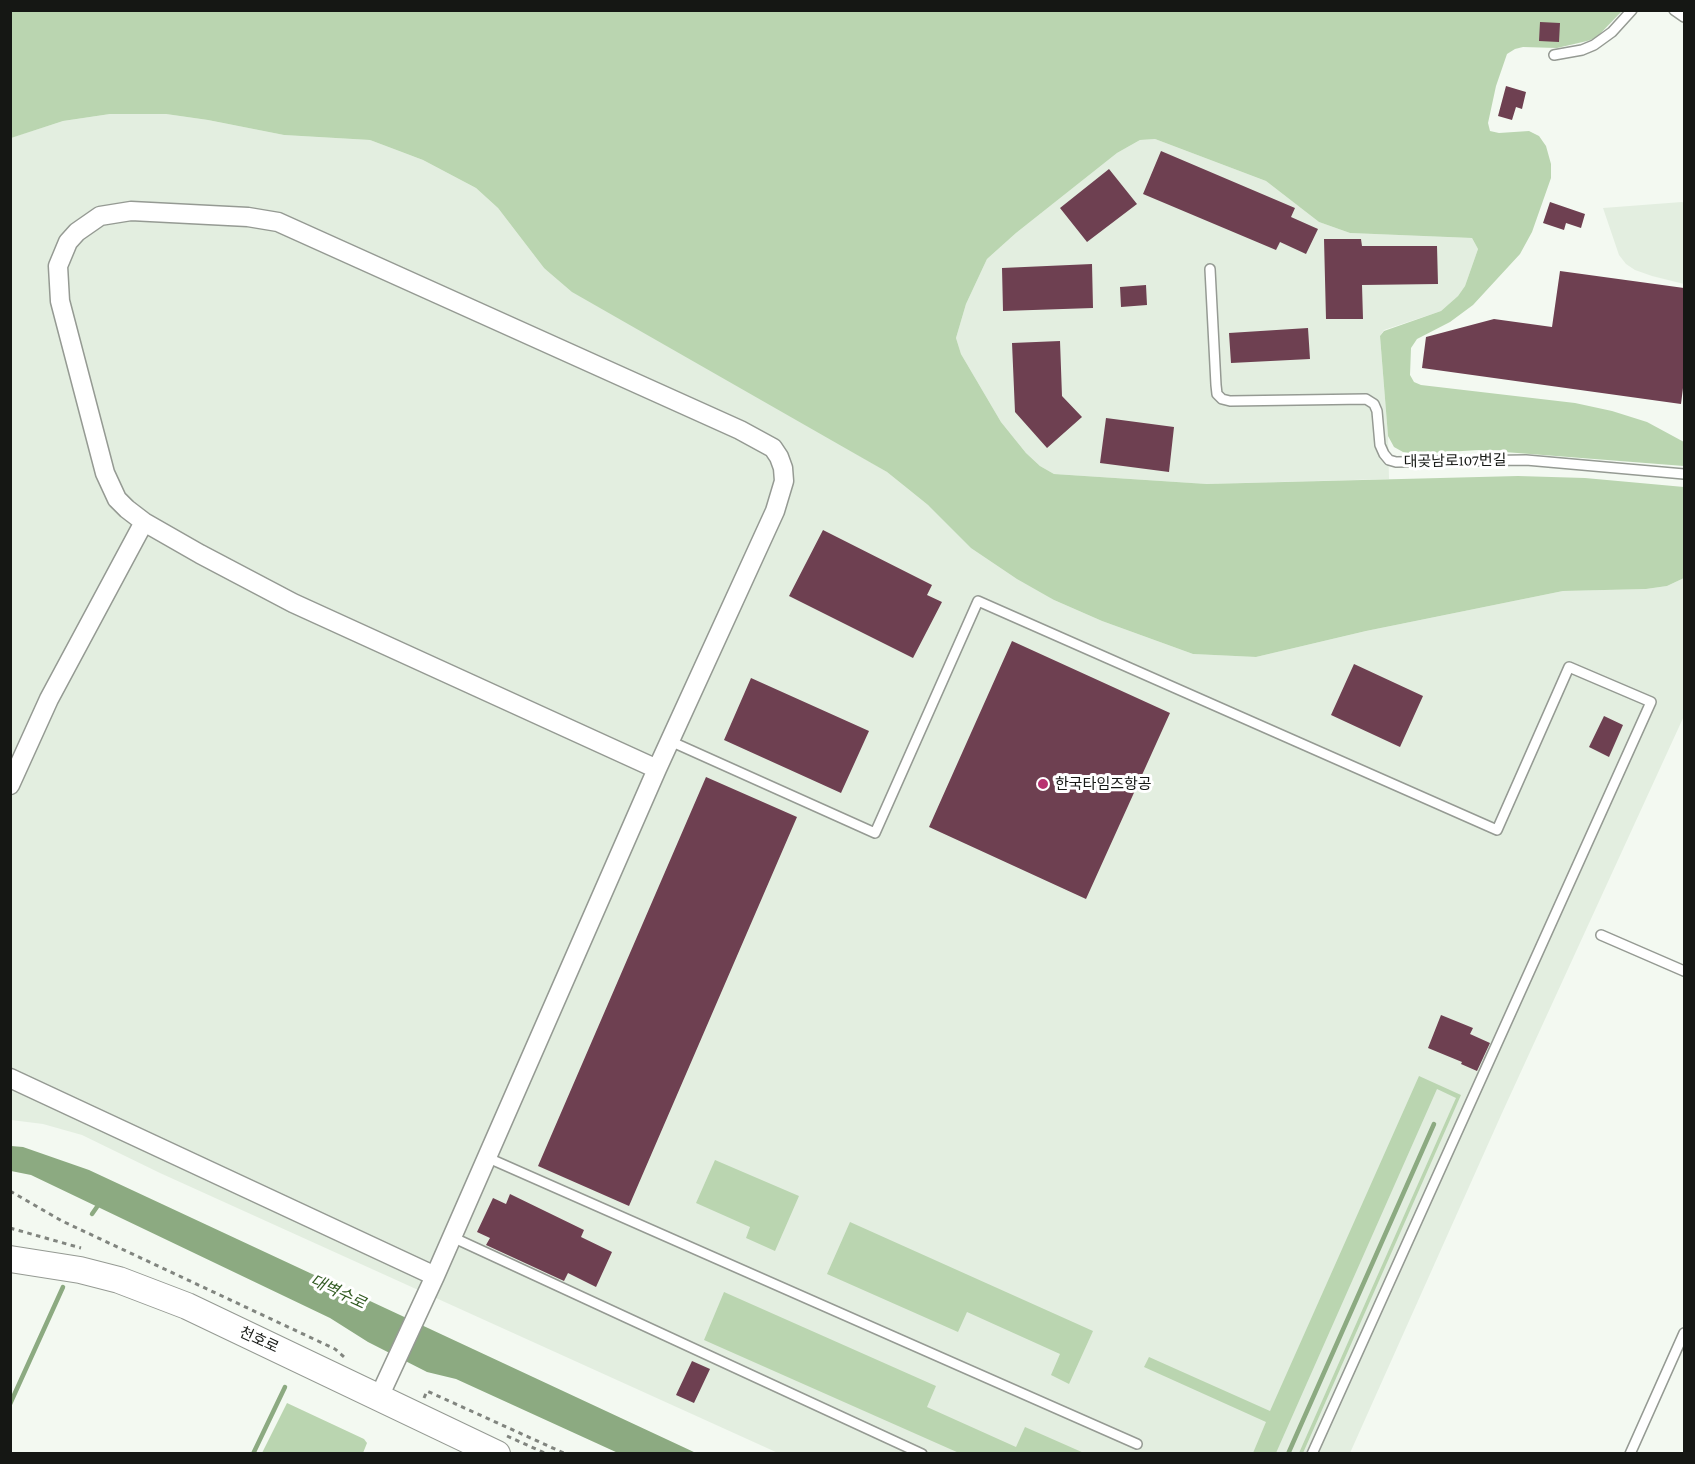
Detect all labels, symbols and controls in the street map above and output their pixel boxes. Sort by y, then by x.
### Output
street label: 대곶남로107번길 [1403,451,1507,471]
place label: 한국타임즈항공 [1055,775,1152,793]
marker: 한국타임즈항공 [1036,777,1050,791]
water label: 대벽수로 [307,1271,369,1313]
street label: 천호로 [236,1323,282,1357]

